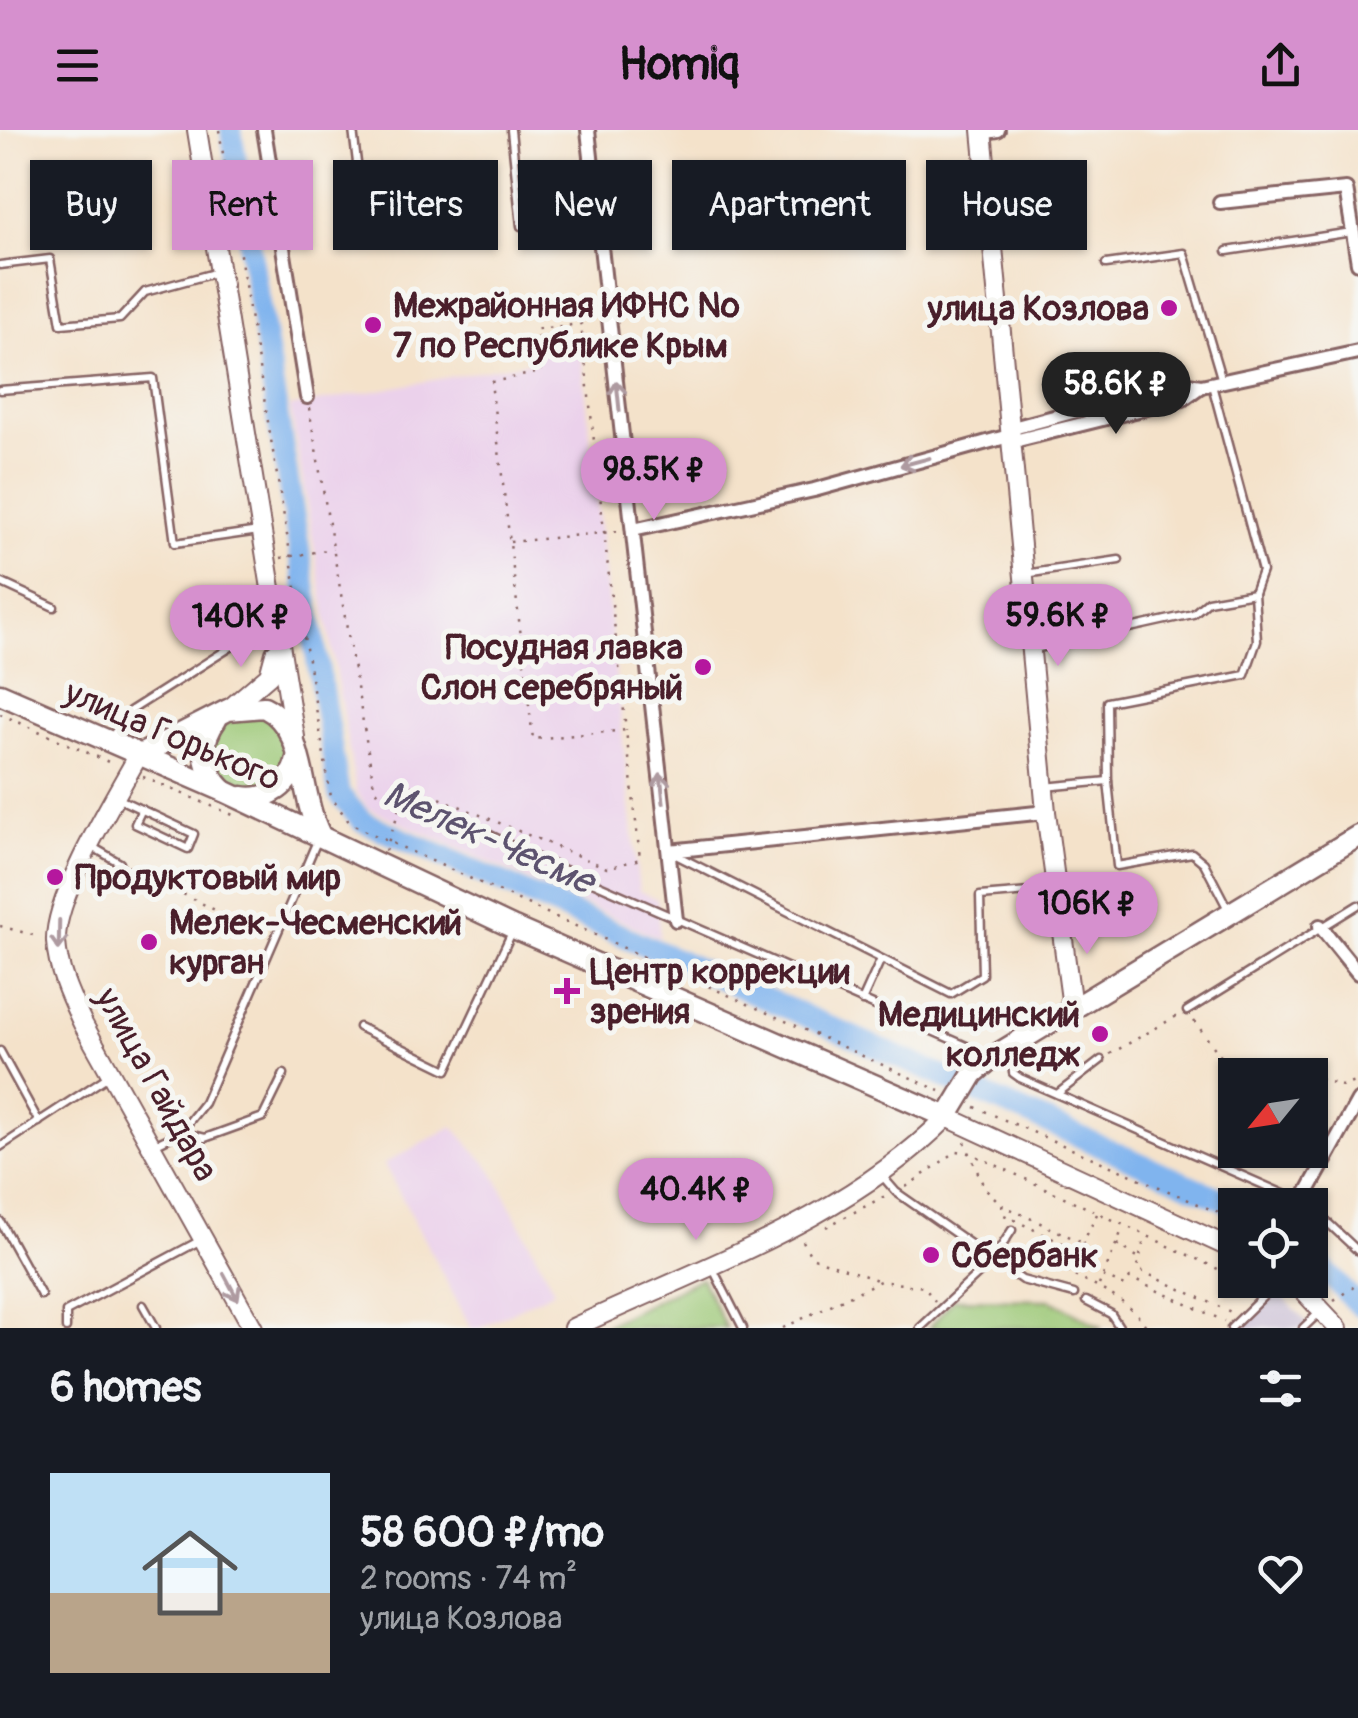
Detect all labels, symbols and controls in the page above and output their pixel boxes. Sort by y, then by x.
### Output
text: Homiq [619,37,739,93]
icon: menu [50,38,105,93]
icon: share [1253,38,1308,93]
chip: Buy [30,160,152,250]
chip: Rent [172,160,313,250]
chip: Filters [333,160,498,250]
chip: New [518,160,652,250]
chip: Apartment [672,160,906,250]
chip: House [926,160,1087,250]
place label: Межрайонная ИФНС № 7 по Республике Крым [393,284,740,368]
place label: улица Козлова [927,287,1149,331]
marker: улица Козлова [1158,297,1180,319]
marker: Межрайонная ИФНС № 7 по Республике Крым [362,314,384,336]
pin: 58.6K ₽ [1024,352,1208,437]
text: 58.6K ₽ [1064,364,1168,404]
one-way arrow [608,380,627,412]
pin: 98.5K ₽ [562,438,746,523]
text: 98.5K ₽ [603,450,705,490]
one-way arrow [900,453,931,472]
pin: 59.6K ₽ [966,584,1150,669]
pin: 140K ₽ [160,585,322,670]
text: 59.6K ₽ [1006,596,1110,636]
text: 140K ₽ [192,597,290,637]
place label: Посудная лавка Слон серебряный [420,626,683,710]
marker: Посудная лавка Слон серебряный [692,656,714,678]
street label: улица Горького [57,670,287,801]
water label: Мелек-Чесме [376,770,604,907]
one-way arrow [652,772,671,805]
place label: Продуктовый мир [75,856,341,900]
marker: Продуктовый мир [44,866,66,888]
pin: 106K ₽ [1006,872,1168,957]
text: 106K ₽ [1038,884,1136,924]
place label: Мелек-Чесменский курган [169,901,462,985]
one-way arrow [49,919,68,951]
marker: Мелек-Чесменский курган [138,931,160,953]
place label: Центр коррекции зрения [590,950,850,1034]
marker: Центр коррекции зрения [554,978,580,1004]
street label: улица Гайдара [84,979,227,1189]
place label: Медицинский колледж [878,993,1081,1077]
marker: Медицинский колледж [1089,1023,1111,1045]
north arrow [1218,1058,1328,1168]
map controls [1218,1058,1328,1298]
pin: 40.4K ₽ [604,1158,788,1243]
text: 40.4K ₽ [640,1170,752,1210]
button: locate [1218,1188,1328,1298]
place label: Сбербанк [951,1234,1098,1278]
marker: Сбербанк [920,1244,942,1266]
one-way arrow [222,1272,241,1301]
icon: filters [1253,1361,1308,1416]
text: 6 homes [50,1362,201,1414]
text: 58 600 ₽/mo [360,1507,604,1559]
icon: home [130,1513,250,1633]
icon: heart [1253,1546,1308,1601]
text: 2 rooms · 74 m² [360,1559,577,1599]
text: улица Козлова [360,1599,562,1639]

